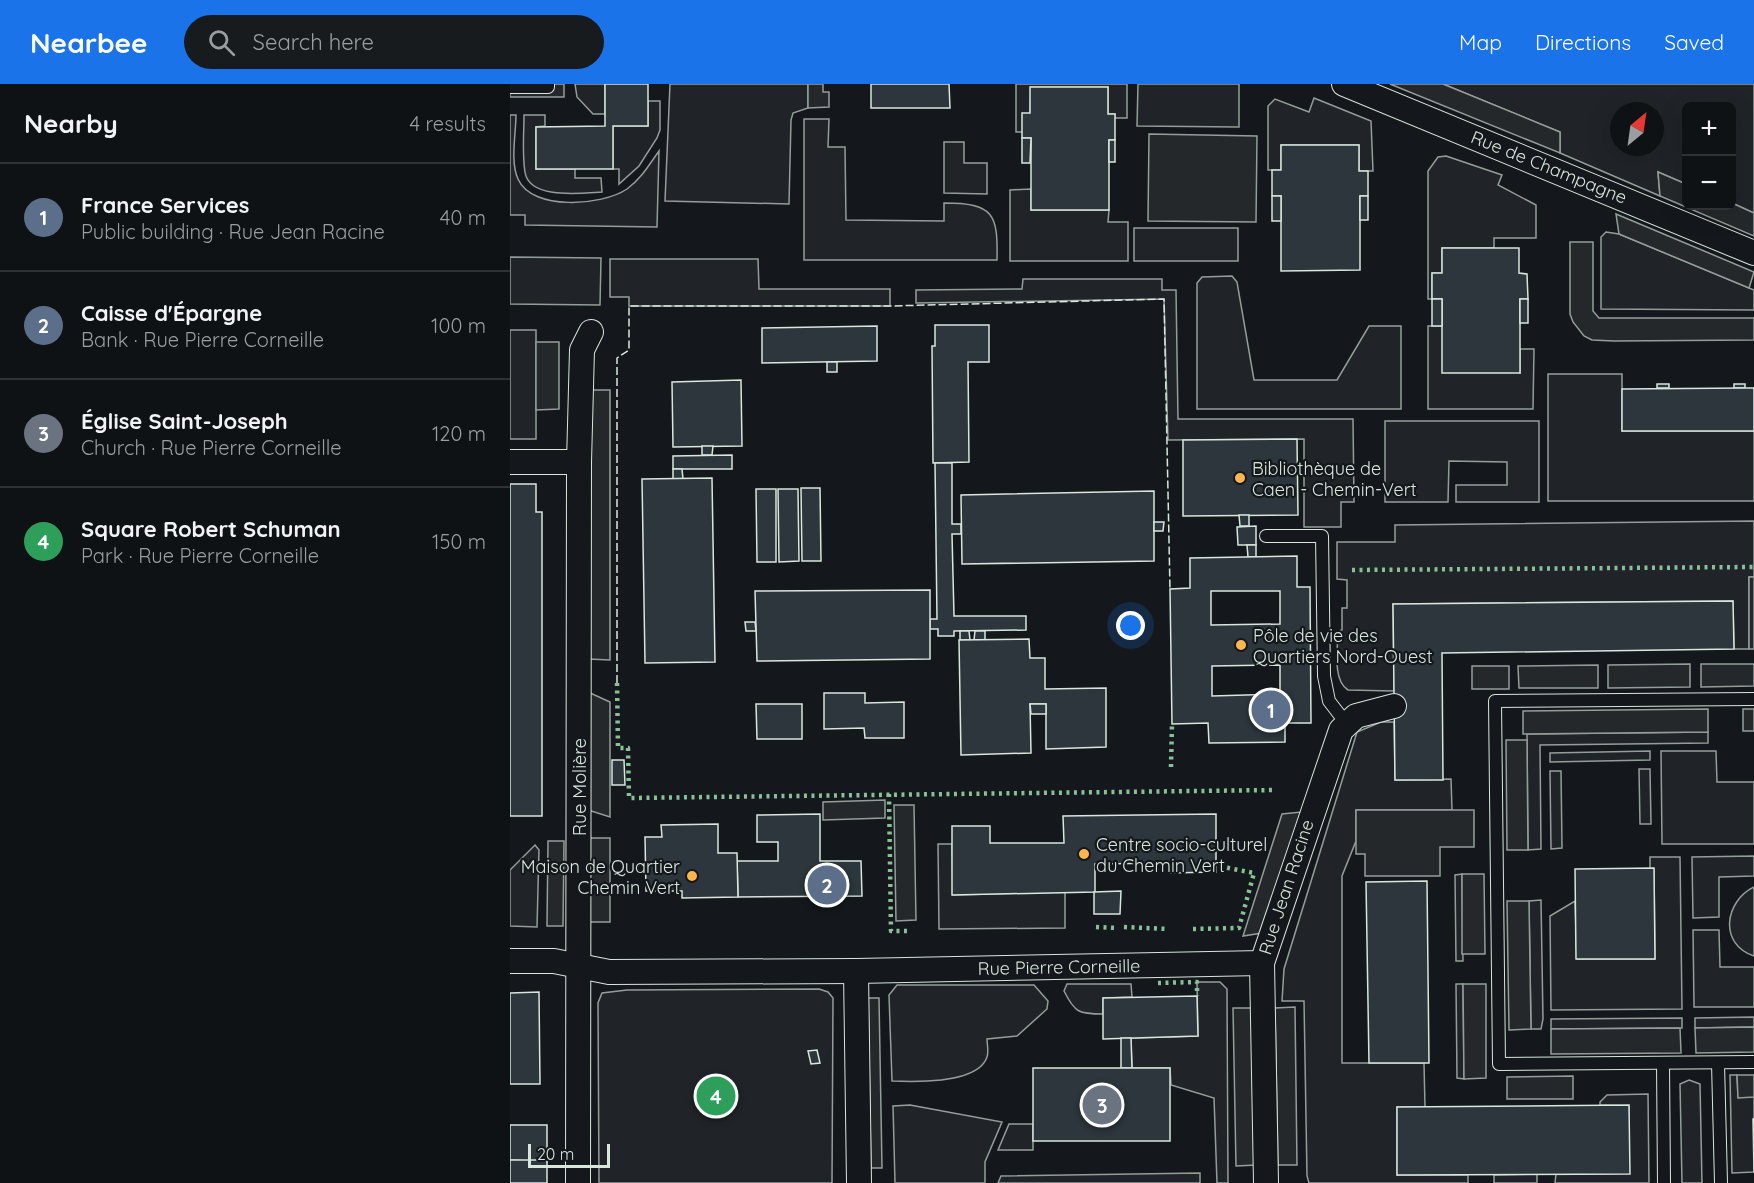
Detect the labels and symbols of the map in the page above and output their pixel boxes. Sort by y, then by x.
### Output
north arrow [1610,102,1664,156]
street label: Rue de Champagne [1468,125,1630,209]
place label: Bibliothèque de Caen - Chemin-Vert [1252,457,1417,501]
marker: Bibliothèque de Caen - Chemin-Vert [1233,471,1247,485]
your location [1116,611,1145,640]
place label: Pôle de vie des Quartiers Nord-Ouest [1253,624,1433,668]
marker: Pôle de vie des Quartiers Nord-Ouest [1234,638,1248,652]
pin: 1 [1252,688,1290,732]
street label: Rue Molière [568,738,591,836]
street label: Rue Jean Racine [1253,817,1319,957]
place label: Centre socio-culturel du Chemin Vert [1096,833,1267,877]
marker: Centre socio-culturel du Chemin Vert [1077,847,1091,861]
place label: Maison de Quartier Chemin Vert [521,855,680,899]
pin: 2 [808,862,846,908]
marker: Maison de Quartier Chemin Vert [685,869,699,883]
street label: Rue Pierre Corneille [977,954,1141,980]
pin: 4 [696,1074,736,1118]
pin: 3 [1082,1082,1122,1128]
scale bar [528,1141,610,1168]

